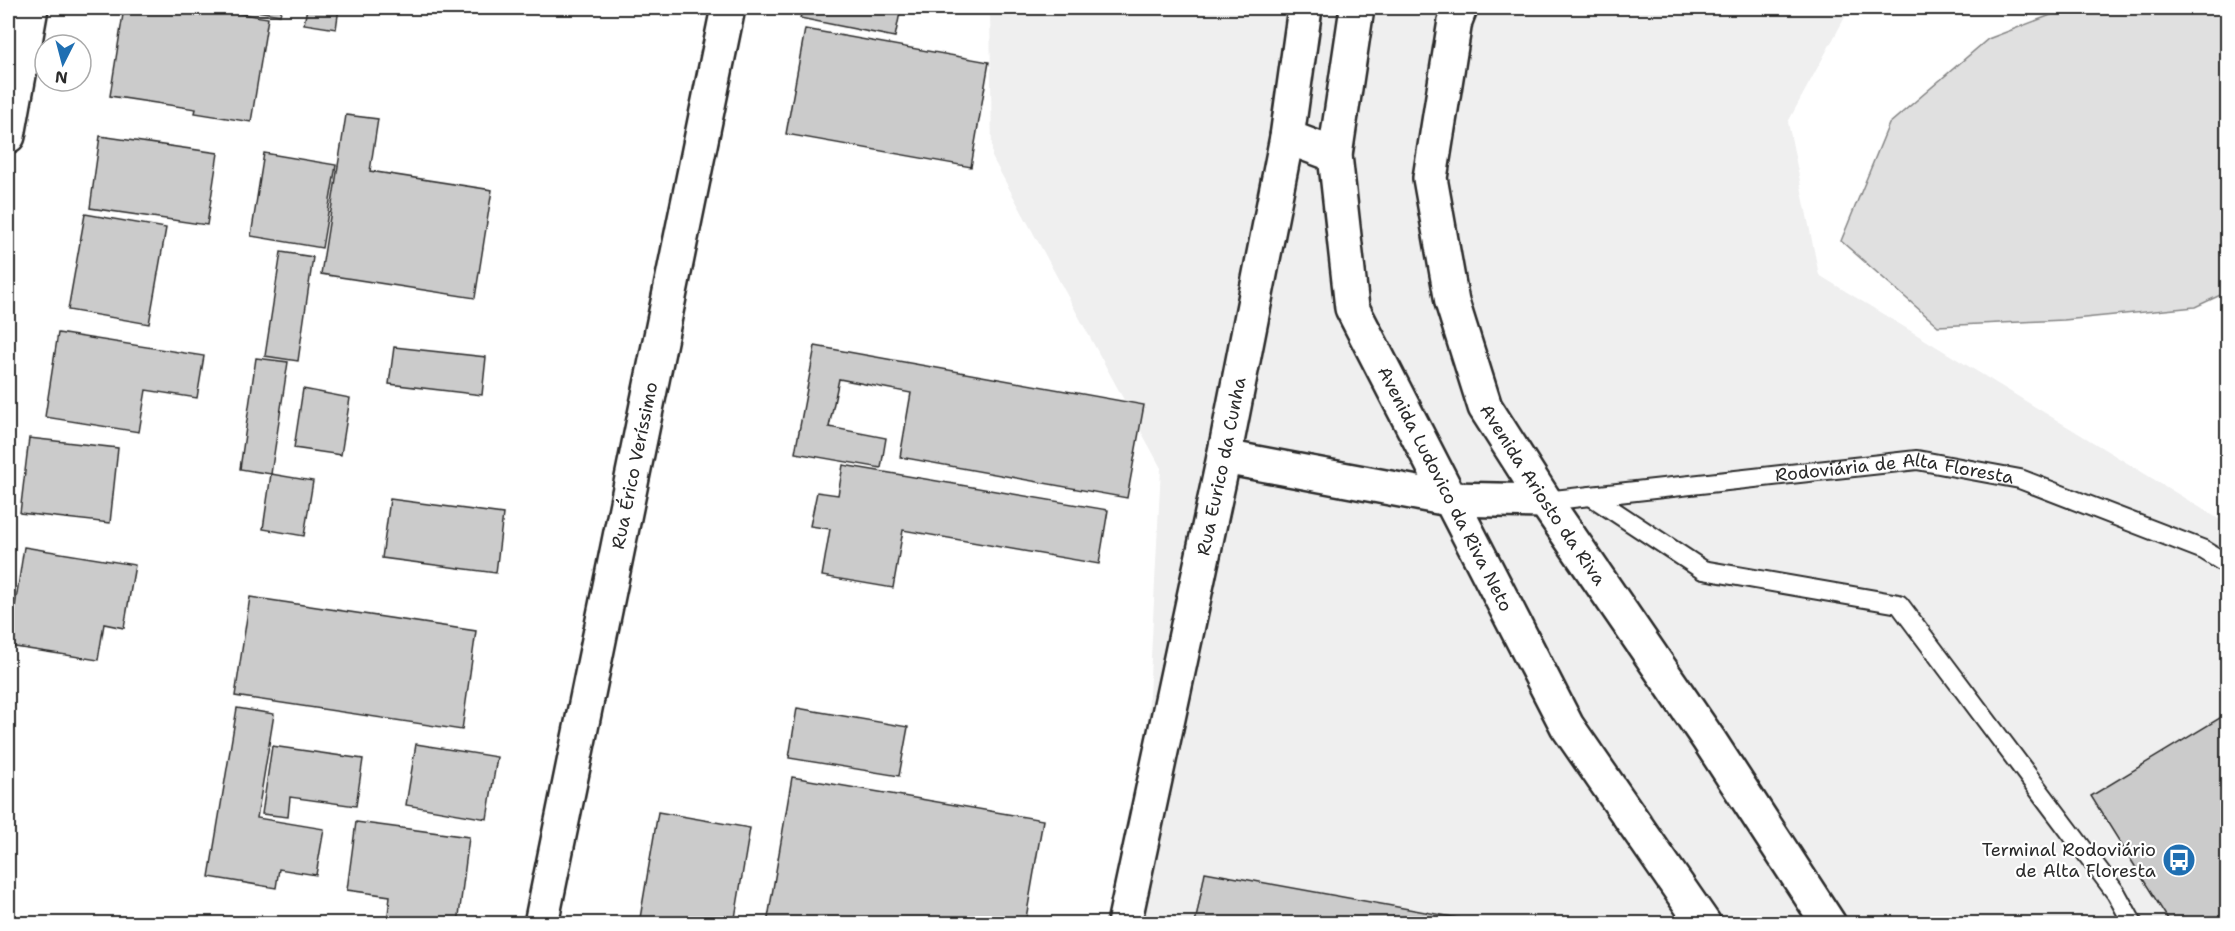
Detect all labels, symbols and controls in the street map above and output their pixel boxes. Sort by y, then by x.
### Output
north arrow [33,33,93,93]
text: N [54,66,69,89]
street label: Avenida Ludovico da Riva Neto [1372,362,1518,616]
street label: Rua Eurico da Cunha [1191,375,1251,558]
street label: Rua Érico Veríssimo [606,380,663,551]
street label: Avenida Ariosto da Riva [1474,400,1611,590]
street label: Rodoviária de Alta Floresta [1774,448,2016,490]
place label: Terminal Rodoviário de Alta Floresta [1982,838,2156,883]
bus stop icon: Terminal Rodoviário de Alta Floresta [2161,842,2197,878]

